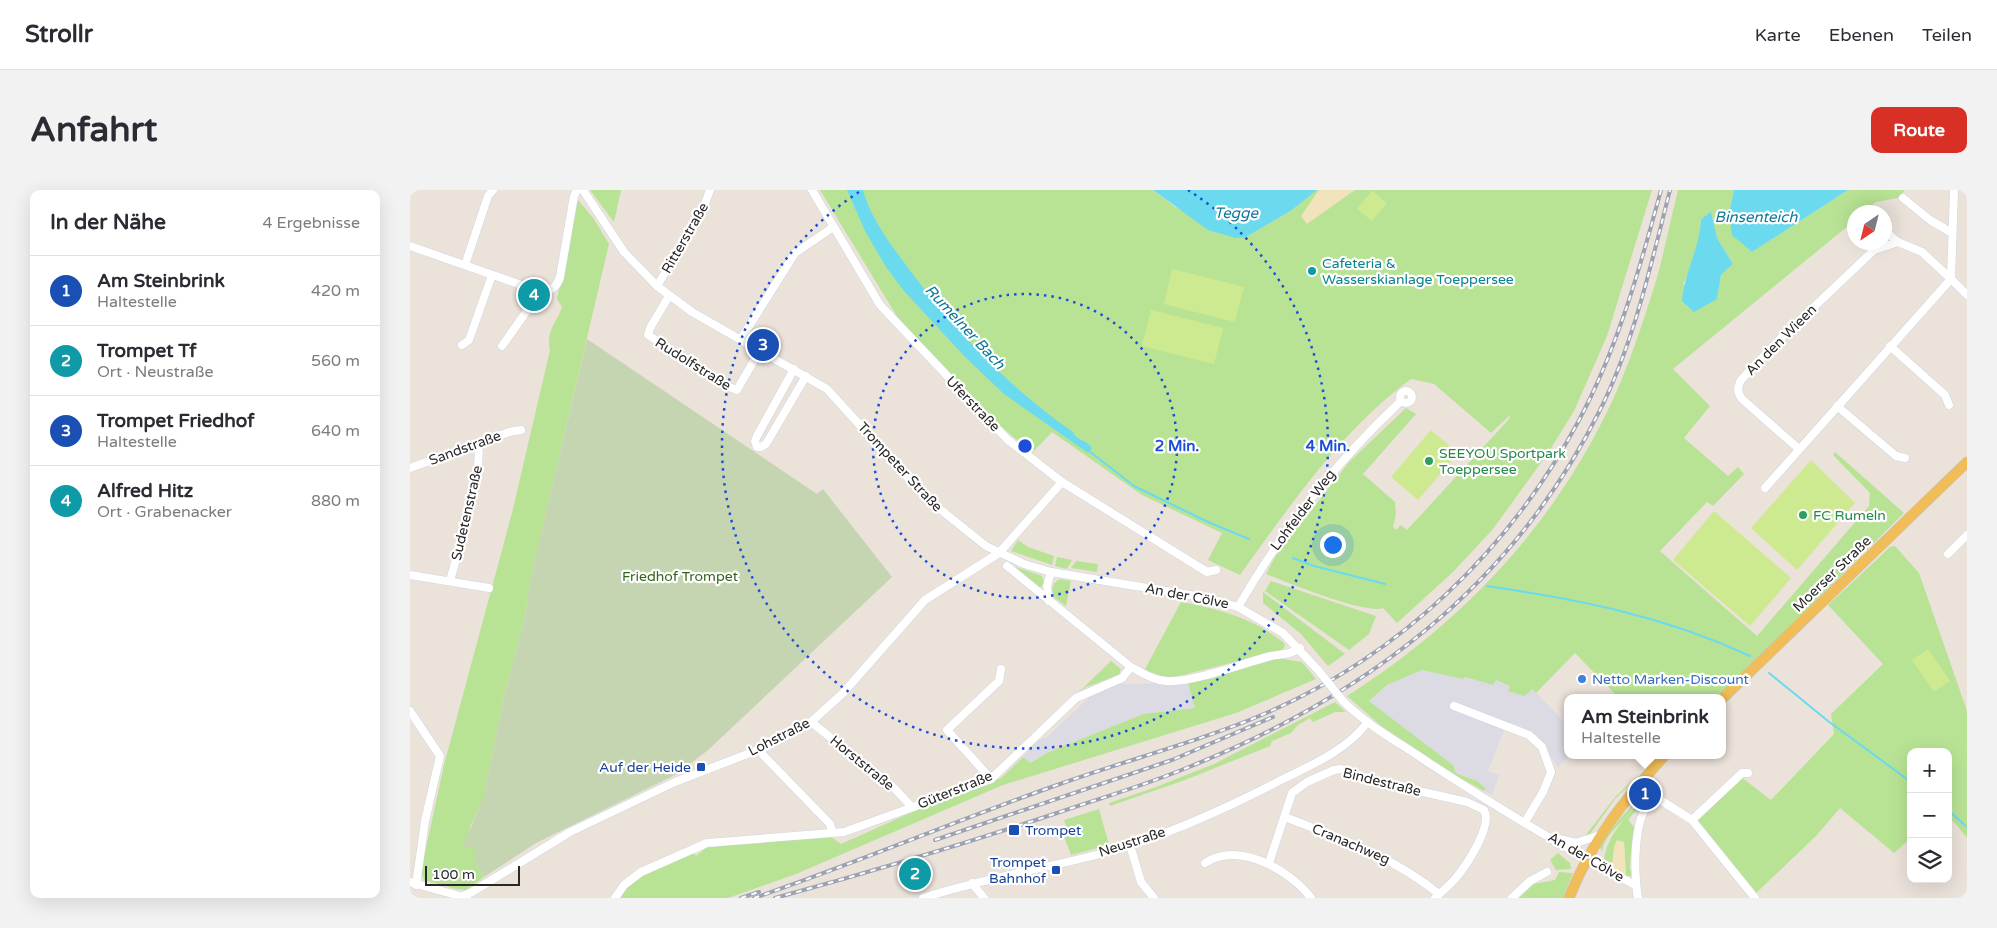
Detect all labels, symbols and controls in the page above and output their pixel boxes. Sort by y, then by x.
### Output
text: Strollr [25,20,93,49]
text: Karte [1755,24,1801,46]
text: Ebenen [1829,24,1894,46]
text: Teilen [1922,24,1972,46]
button: Route [1871,107,1967,153]
text: Anfahrt [30,109,157,151]
street label: Ritterstraße [658,199,712,276]
water label: Tegge [1214,204,1260,222]
north arrow [1847,205,1892,250]
water label: Binsenteich [1715,208,1798,226]
text: In der Nähe [50,210,166,235]
text: 4 Ergebnisse [262,213,360,233]
place label: Cafeteria & Wasserskianlage Toeppersee [1322,255,1514,288]
marker: Cafeteria & Wasserskianlage Toeppersee [1306,265,1318,277]
text: Am Steinbrink [97,270,225,292]
pin: 4 [518,276,550,314]
text: 1 [61,281,71,301]
text: 420 m [311,281,360,301]
water label: Rumelner Bach [921,281,1009,374]
text: Haltestelle [97,292,177,312]
street label: An den Wieen [1742,301,1820,379]
pin: 3 [747,326,779,364]
street label: Rudolfstraße [652,334,734,394]
text: Trompet Tf [97,340,197,362]
text: 2 [61,351,71,371]
text: 560 m [311,351,360,371]
text: Ort · Neustraße [97,362,214,382]
street label: Uferstraße [942,373,1004,435]
text: Trompet Friedhof [97,410,254,432]
street label: Trompeter Straße [854,419,946,515]
text: 3 [61,421,71,441]
text: 640 m [311,421,360,441]
street label: Sandstraße [427,427,503,469]
text: Haltestelle [97,432,177,452]
centre of rings [1016,437,1034,455]
text: 2 Min. [1155,437,1199,455]
text: 4 Min. [1306,437,1350,455]
place label: SEEYOU Sportpark Toeppersee [1439,445,1566,478]
marker: SEEYOU Sportpark Toeppersee [1423,455,1435,467]
street label: Sudetenstraße [448,464,486,562]
street label: Lohfelder Weg [1267,466,1339,554]
text: Alfred Hitz [97,480,193,502]
text: 4 [61,491,71,511]
text: 880 m [311,491,360,511]
text: Ort · Grabenacker [97,502,232,522]
place label: FC Rumeln [1813,507,1886,524]
marker: FC Rumeln [1797,509,1809,521]
your location [1320,532,1346,558]
street label: Moerser Straße [1789,532,1875,616]
park label: Friedhof Trompet [622,568,739,585]
street label: An der Cölve [1144,580,1230,612]
place label: Netto Marken-Discount [1592,671,1750,688]
marker: Netto Marken-Discount [1576,673,1588,685]
popup [1564,694,1726,759]
text: Am Steinbrink [1581,706,1709,728]
street label: Lohstraße [745,714,813,760]
text: Haltestelle [1581,728,1661,748]
street label: Horststraße [826,732,898,794]
map controls [1907,748,1952,883]
button: + [1907,748,1952,793]
place label: Auf der Heide [599,759,691,776]
marker: Auf der Heide [695,761,707,773]
street label: Bindestraße [1341,764,1423,800]
street label: Güterstraße [915,767,995,813]
pin: 1 [1629,775,1661,813]
button: − [1907,793,1952,838]
street label: Cranachweg [1310,820,1392,868]
place label: Trompet [1025,822,1082,839]
marker: Trompet [1007,823,1021,837]
street label: Neustraße [1096,823,1168,861]
street label: An der Cölve [1545,828,1627,886]
button: layers [1907,838,1952,883]
place label: Trompet Bahnhof [989,854,1047,887]
pin: 2 [899,855,931,893]
scale bar [425,863,520,886]
marker: Trompet Bahnhof [1050,864,1062,876]
text: 100 m [432,866,475,883]

